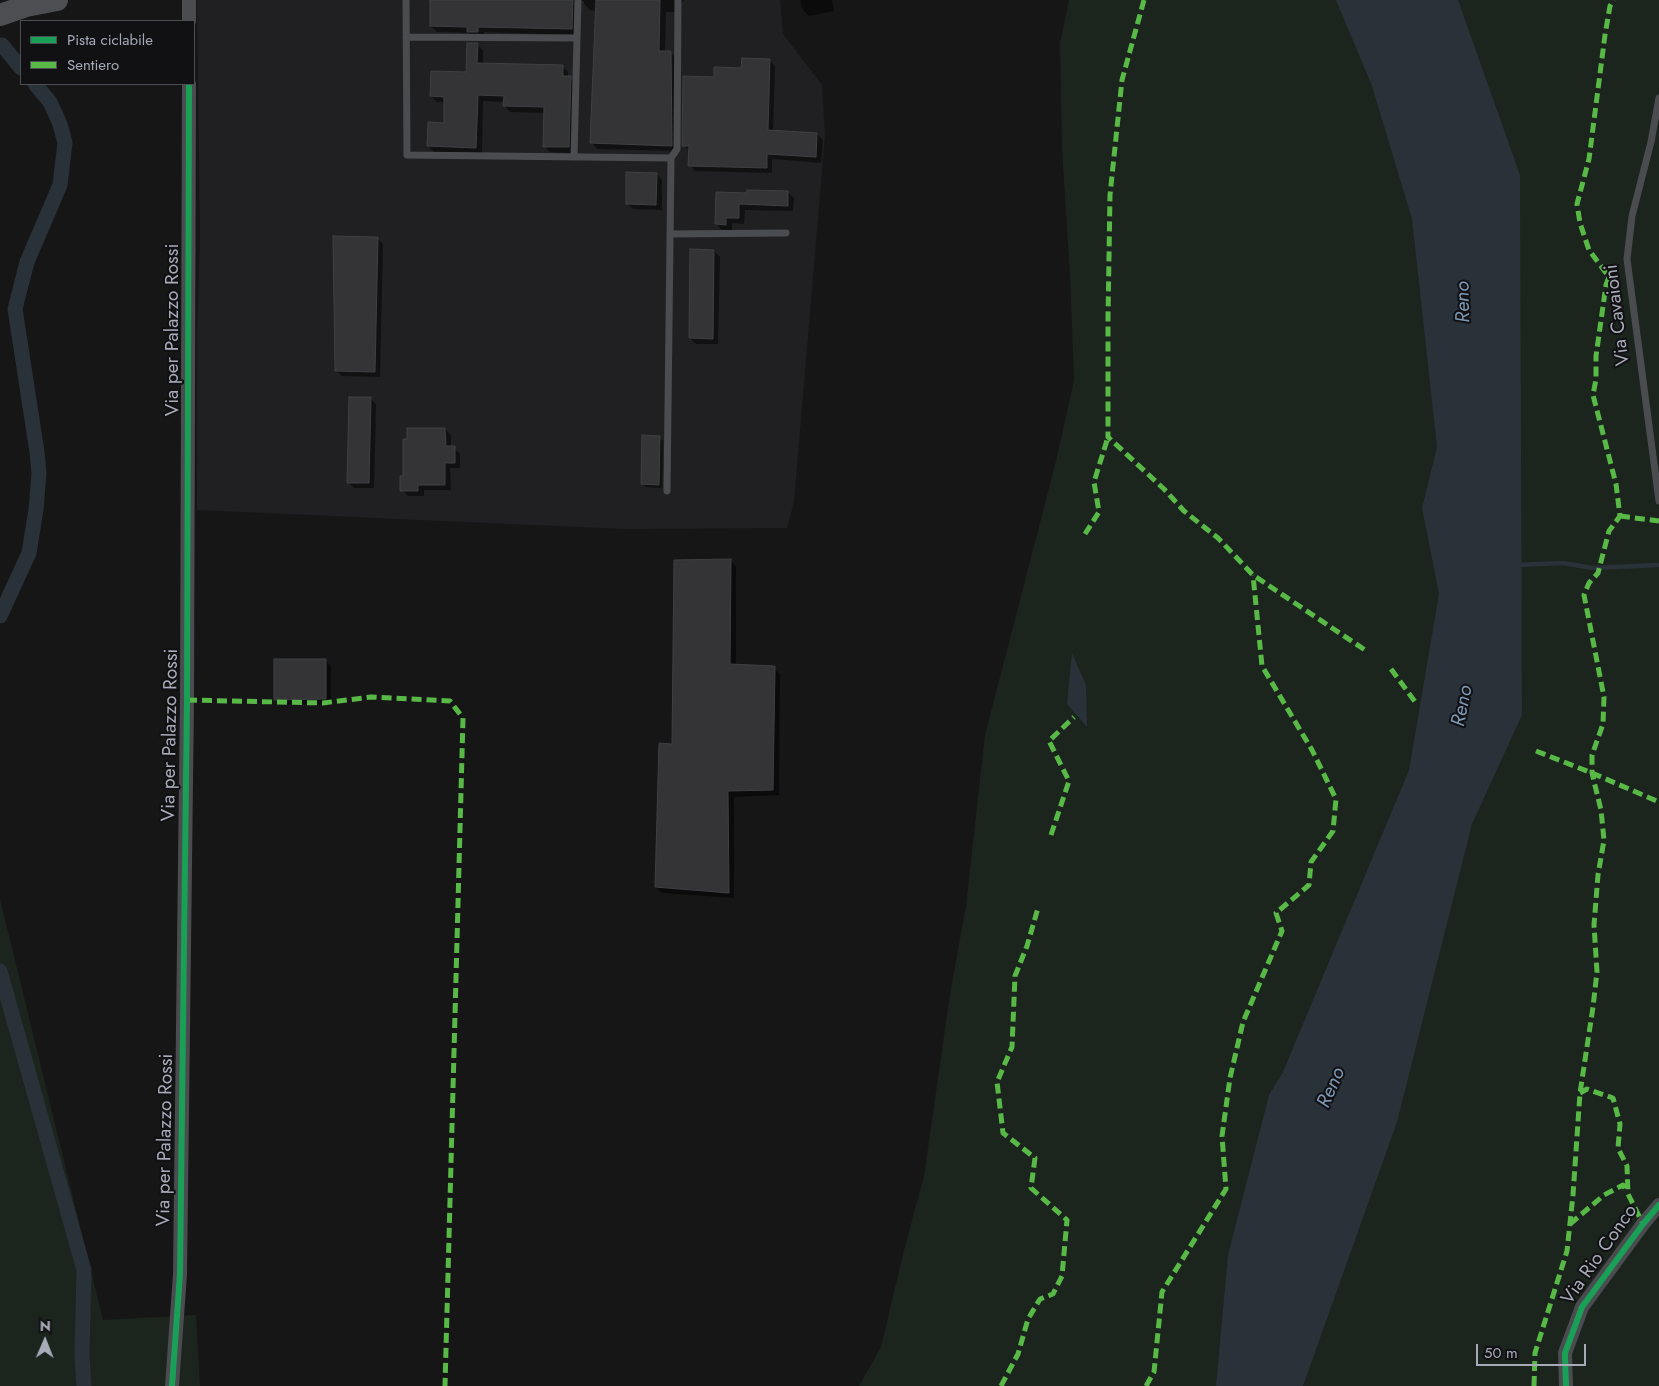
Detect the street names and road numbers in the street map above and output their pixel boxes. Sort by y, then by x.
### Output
street label: Via per Palazzo Rossi [162,244,184,416]
street label: Via Cavaioni [1600,263,1636,367]
street label: Via per Palazzo Rossi [158,648,184,822]
street label: Via per Palazzo Rossi [153,1053,179,1227]
street label: Via Rio Conco [1557,1201,1643,1309]

